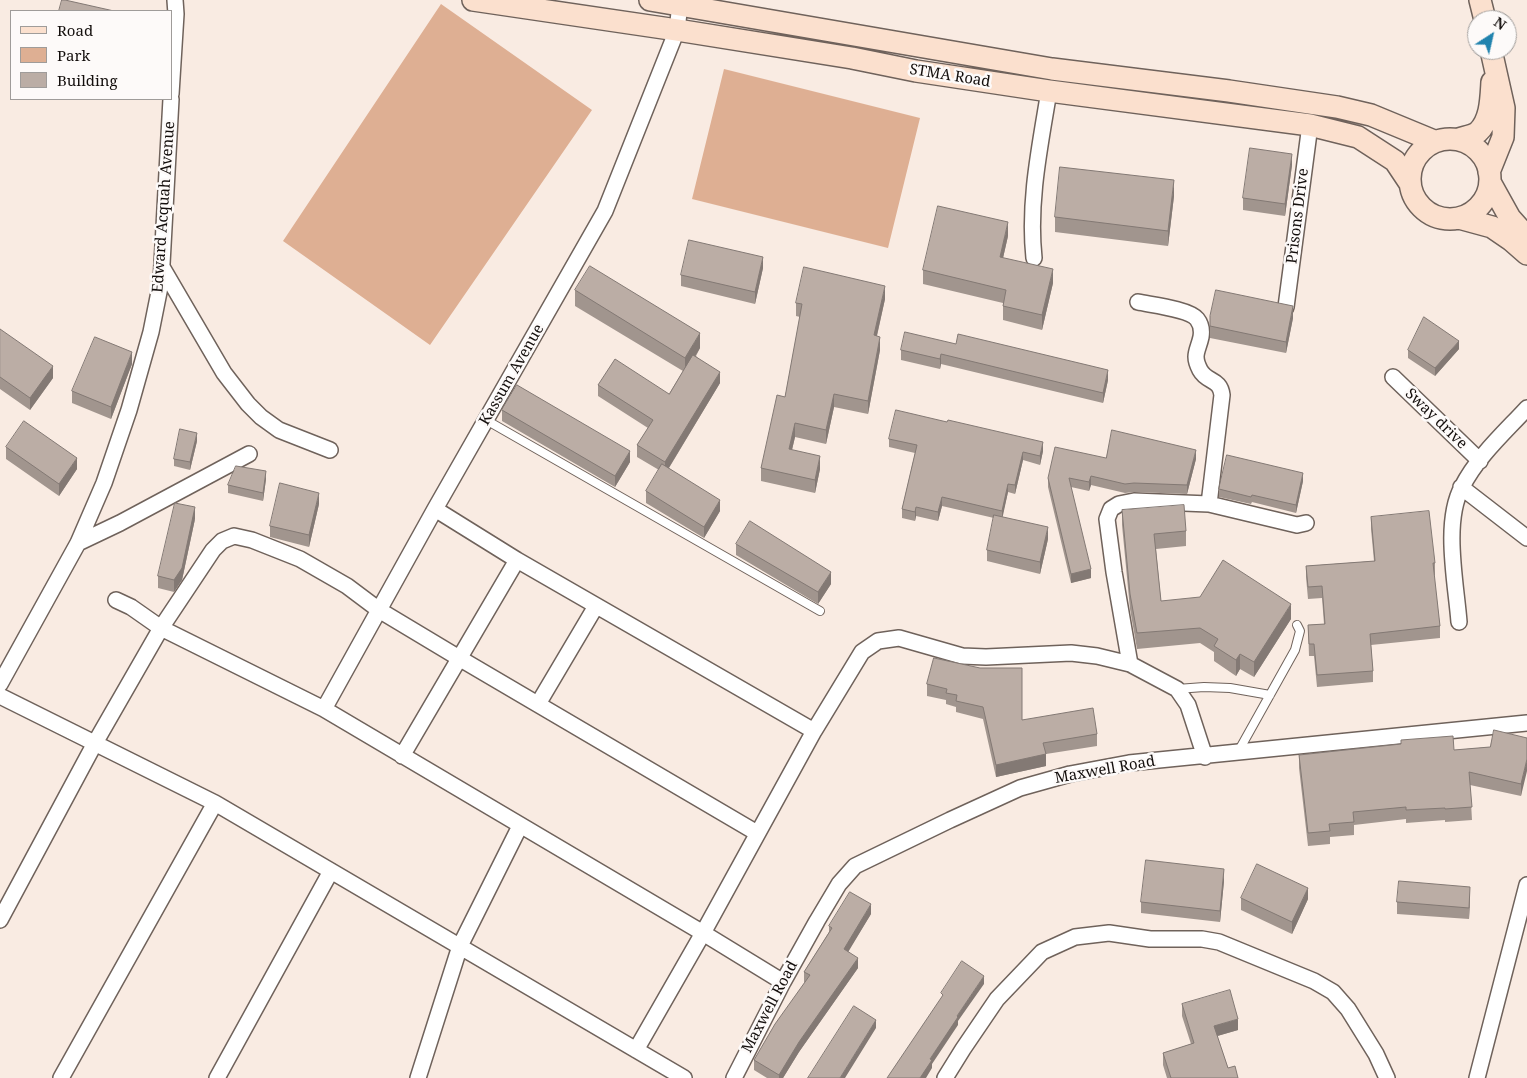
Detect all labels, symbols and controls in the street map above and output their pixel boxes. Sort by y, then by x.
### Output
legend [10,10,172,100]
north arrow [1467,10,1517,60]
text: N [1490,12,1510,34]
text: Road [57,20,93,40]
text: Park [57,45,90,65]
street label: STMA Road [908,61,992,91]
text: Building [57,70,118,90]
street label: Edward Acquah Avenue [149,121,179,293]
street label: Prisons Drive [1283,167,1313,265]
street label: Kassum Avenue [476,321,548,429]
street label: Sway drive [1401,385,1471,453]
street label: Maxwell Road [1053,752,1157,788]
street label: Maxwell Road [738,958,802,1056]

